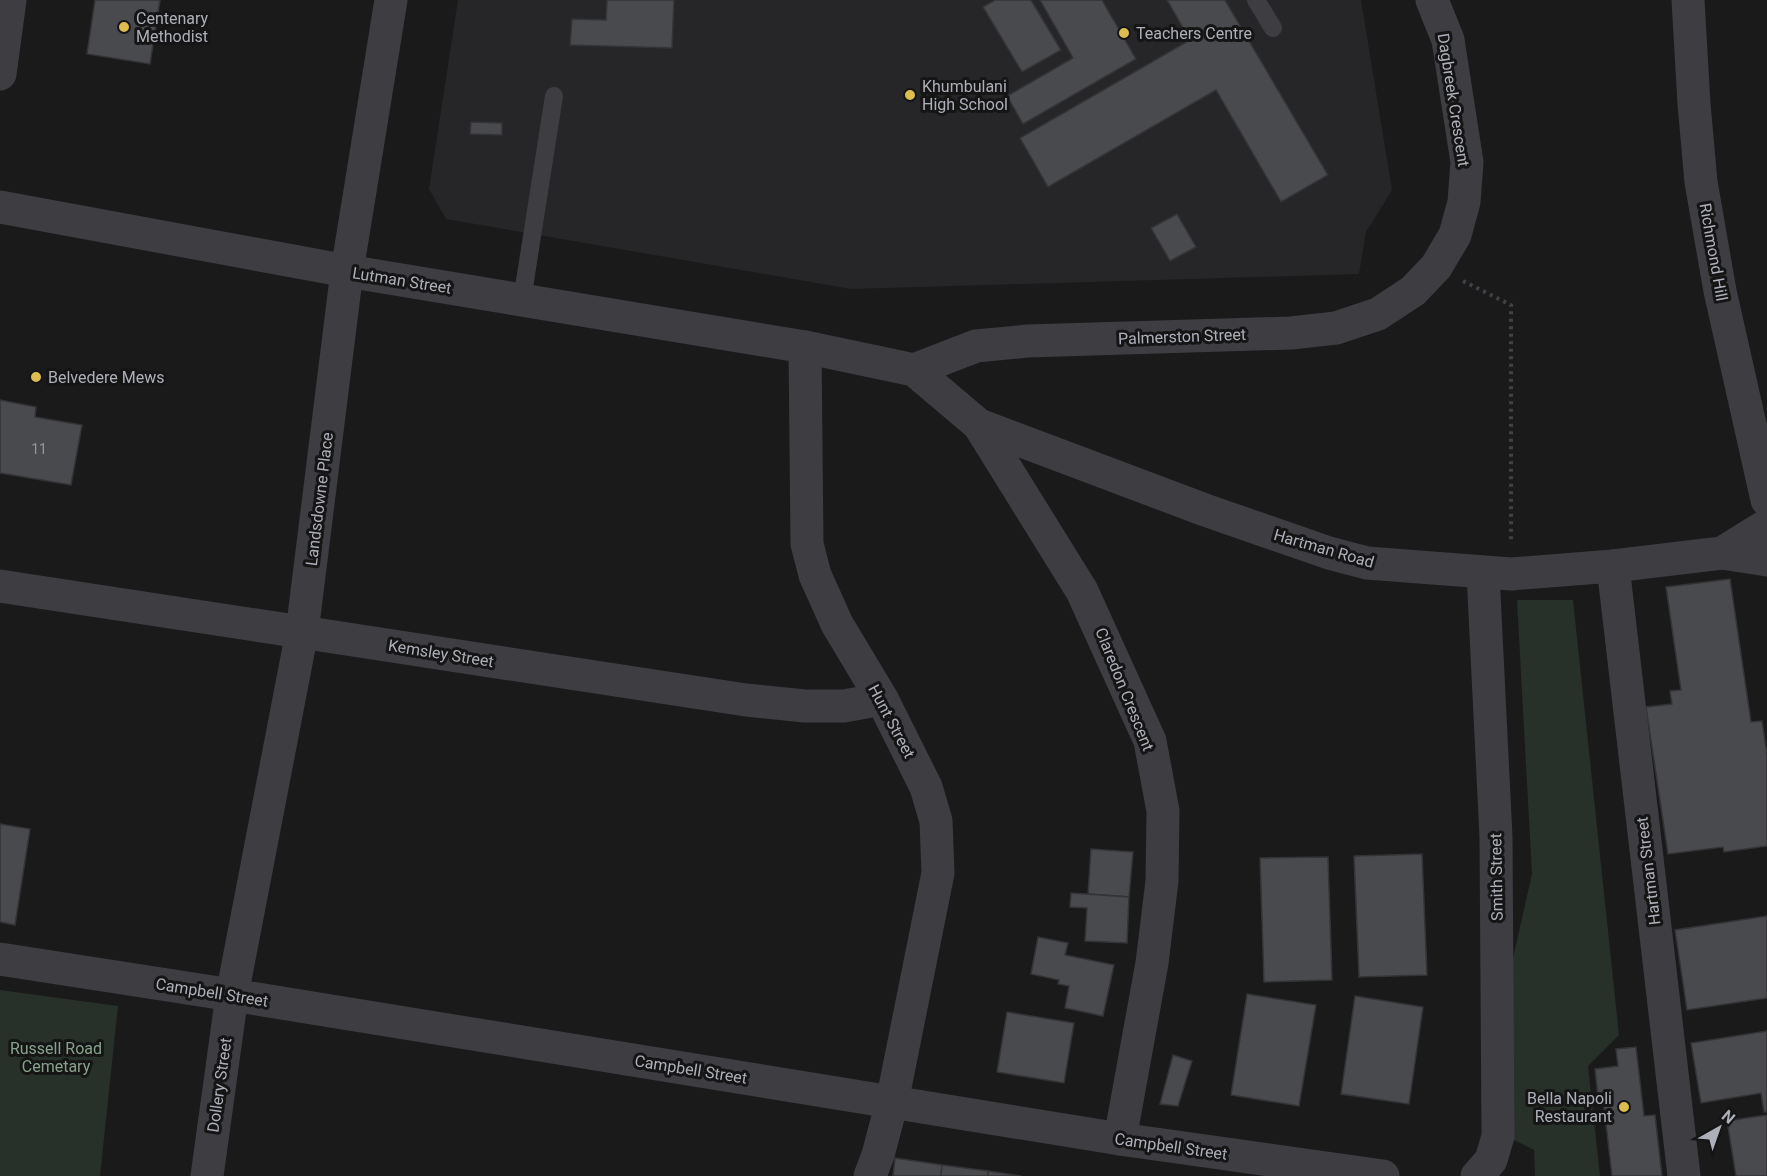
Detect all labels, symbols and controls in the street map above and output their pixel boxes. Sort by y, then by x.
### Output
place label: Centenary Methodist [136,9,209,46]
marker: Centenary Methodist [117,20,131,34]
place label: Teachers Centre [1136,24,1252,43]
marker: Teachers Centre [1117,26,1131,40]
street label: Dagbreek Crescent [1434,32,1473,168]
place label: Khumbulani High School [922,77,1008,114]
marker: Khumbulani High School [903,88,917,102]
street label: Richmond Hill [1696,202,1731,302]
street label: Lutman Street [351,263,453,298]
street label: Palmerston Street [1118,325,1246,348]
place label: Belvedere Mews [48,368,164,387]
marker: Belvedere Mews [29,370,43,384]
street label: Landsdowne Place [302,431,337,567]
house number: 11 [31,441,47,457]
street label: Hartman Road [1272,525,1376,572]
street label: Claredon Crescent [1091,625,1158,754]
street label: Kemsley Street [387,636,495,671]
street label: Hunt Street [864,681,919,761]
street label: Hartman Street [1632,816,1665,926]
street label: Smith Street [1486,833,1507,921]
street label: Campbell Street [154,974,269,1011]
street label: Dollery Street [203,1037,236,1134]
park label: Russell Road Cemetary [10,1039,102,1076]
street label: Campbell Street [633,1051,748,1088]
place label: Bella Napoli Restaurant [1527,1089,1612,1126]
north arrow [1689,1098,1749,1158]
marker: Bella Napoli Restaurant [1617,1100,1631,1114]
text: N [1718,1106,1739,1128]
street label: Campbell Street [1113,1129,1228,1164]

